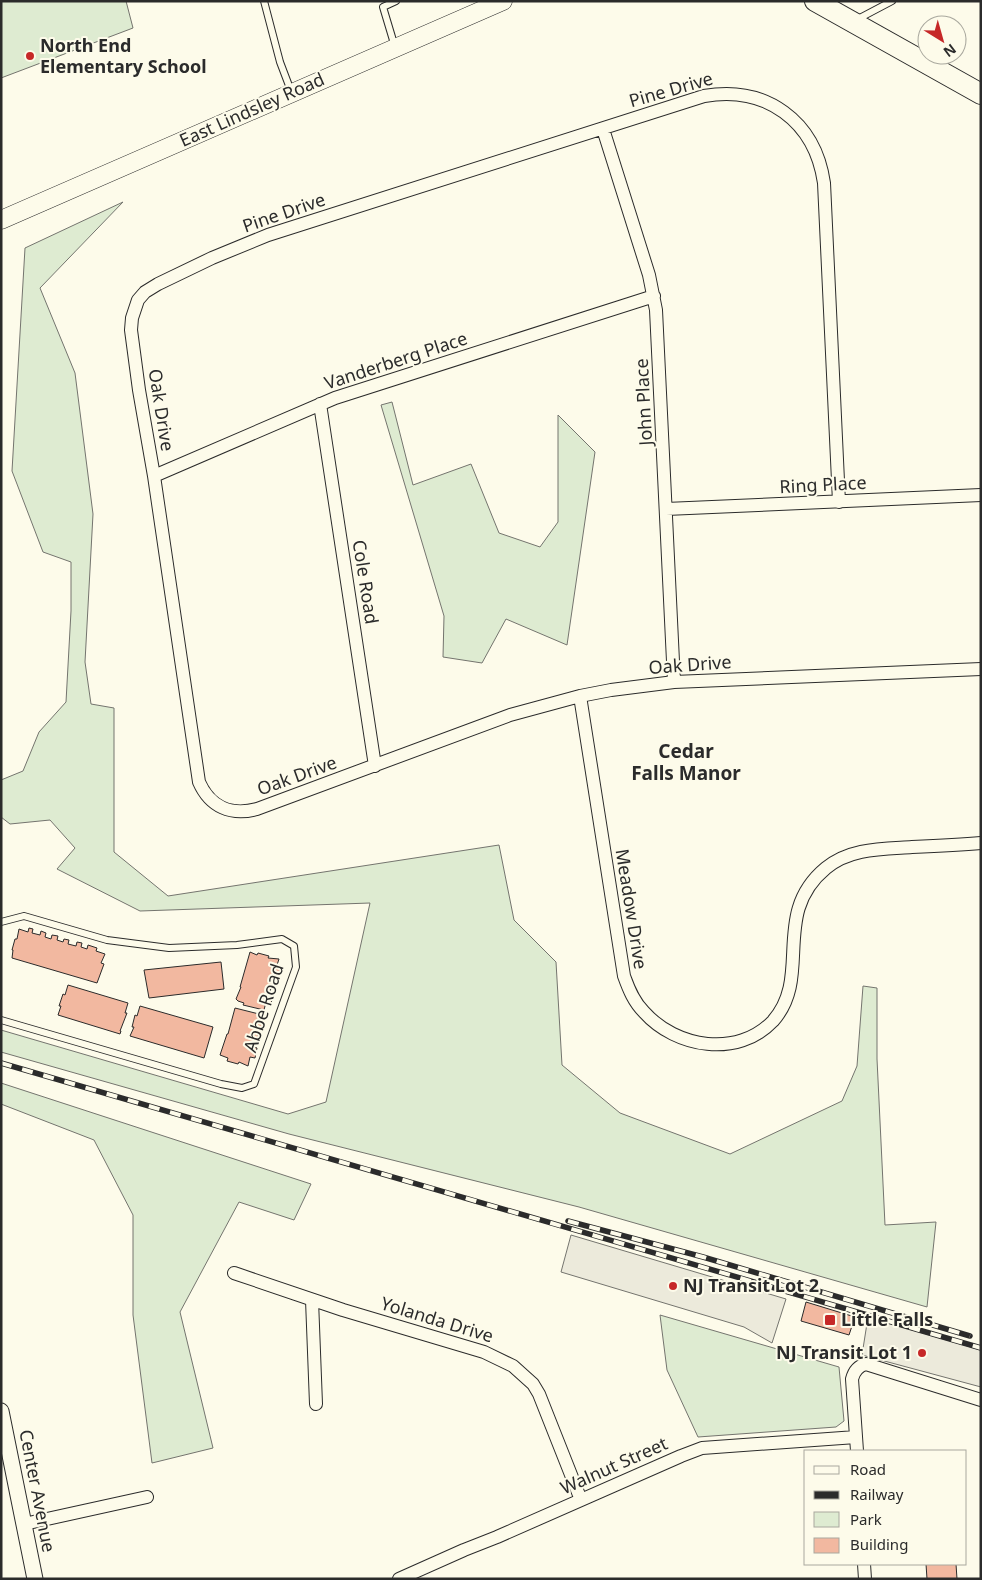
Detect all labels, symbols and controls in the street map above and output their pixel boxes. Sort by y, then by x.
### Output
north arrow [917,15,967,65]
place label: North End Elementary School [40,33,207,78]
text: N [940,40,960,62]
marker: North End Elementary School [24,50,36,62]
street label: East Lindsley Road [175,66,328,152]
street label: Pine Drive [626,66,715,112]
street label: Pine Drive [239,187,328,237]
street label: Vanderberg Place [321,326,470,394]
street label: John Place [629,358,657,448]
street label: Oak Drive [144,367,180,453]
street label: Ring Place [779,470,867,498]
street label: Cole Road [347,538,384,626]
street label: Oak Drive [648,649,732,679]
district label: Cedar Falls Manor [631,738,741,786]
street label: Oak Drive [254,750,340,801]
street label: Meadow Drive [611,847,653,971]
street label: Abbe Road [237,960,289,1055]
place label: NJ Transit Lot 2 [683,1273,819,1297]
marker: NJ Transit Lot 2 [667,1280,679,1292]
street label: Yolanda Drive [378,1291,496,1348]
place label: Little Falls [841,1307,933,1331]
marker: Little Falls [823,1313,837,1327]
place label: NJ Transit Lot 1 [776,1340,912,1364]
marker: NJ Transit Lot 1 [916,1347,928,1359]
street label: Center Avenue [14,1427,62,1554]
street label: Walnut Street [556,1431,671,1499]
legend [804,1450,967,1565]
text: Road [850,1459,886,1479]
text: Railway [850,1484,904,1504]
text: Park [850,1509,882,1529]
text: Building [850,1534,908,1554]

